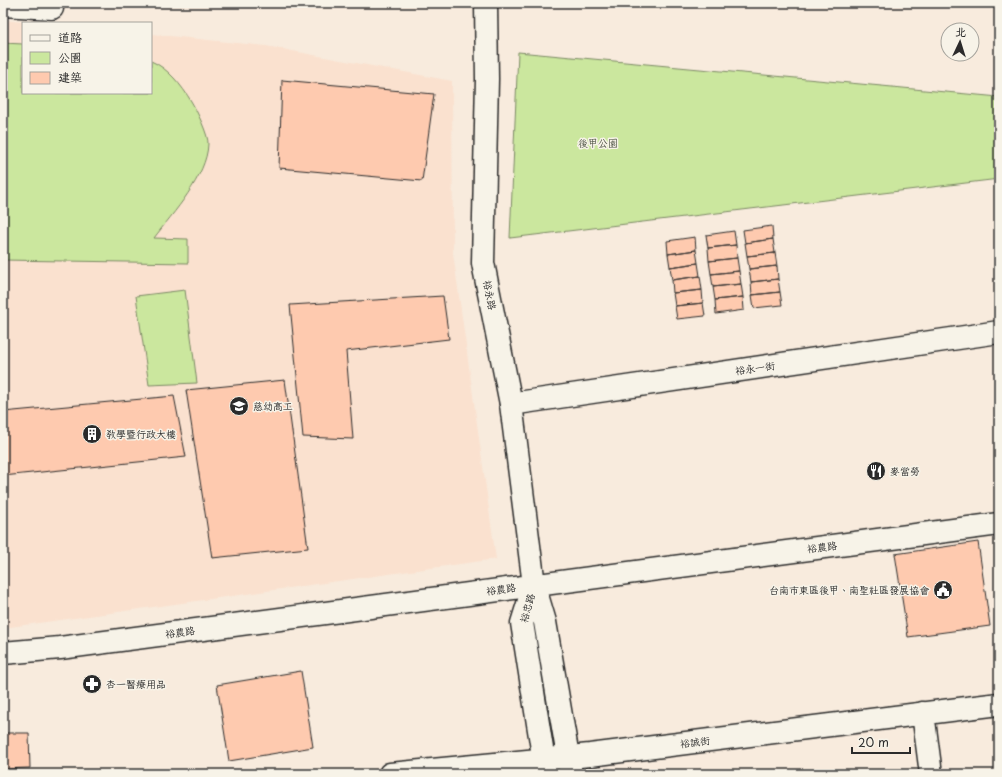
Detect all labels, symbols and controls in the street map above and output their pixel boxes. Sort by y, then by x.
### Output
legend [22,22,152,94]
north arrow [940,22,980,62]
text: 北 [955,23,967,40]
text: 道路 [58,28,82,46]
text: 公園 [58,48,82,66]
text: 建築 [58,68,82,86]
park label: 後甲公園 [578,135,618,150]
street label: 裕永路 [480,279,501,311]
street label: 裕永一街 [734,357,776,378]
school or university icon: 慈幼高工 [228,395,250,417]
place label: 慈幼高工 [253,398,293,413]
building icon: 教學暨行政大樓 [81,423,103,445]
place label: 教學暨行政大樓 [106,426,176,441]
restaurant icon: 麥當勞 [865,460,887,482]
place label: 麥當勞 [890,463,920,478]
street label: 裕農路 [806,537,838,556]
street label: 裕農路 [485,579,517,598]
public building icon: 台南市東區後甲、南聖社區發展協會 [932,579,954,601]
place label: 台南市東區後甲、南聖社區發展協會 [769,582,930,597]
street label: 裕忠路 [515,591,538,624]
street label: 裕農路 [164,622,196,641]
pharmacy icon: 杏一醫療用品 [81,673,103,695]
place label: 杏一醫療用品 [106,676,166,691]
scale bar [852,729,910,755]
street label: 裕誠街 [679,732,711,751]
text: 20 m [858,733,889,751]

